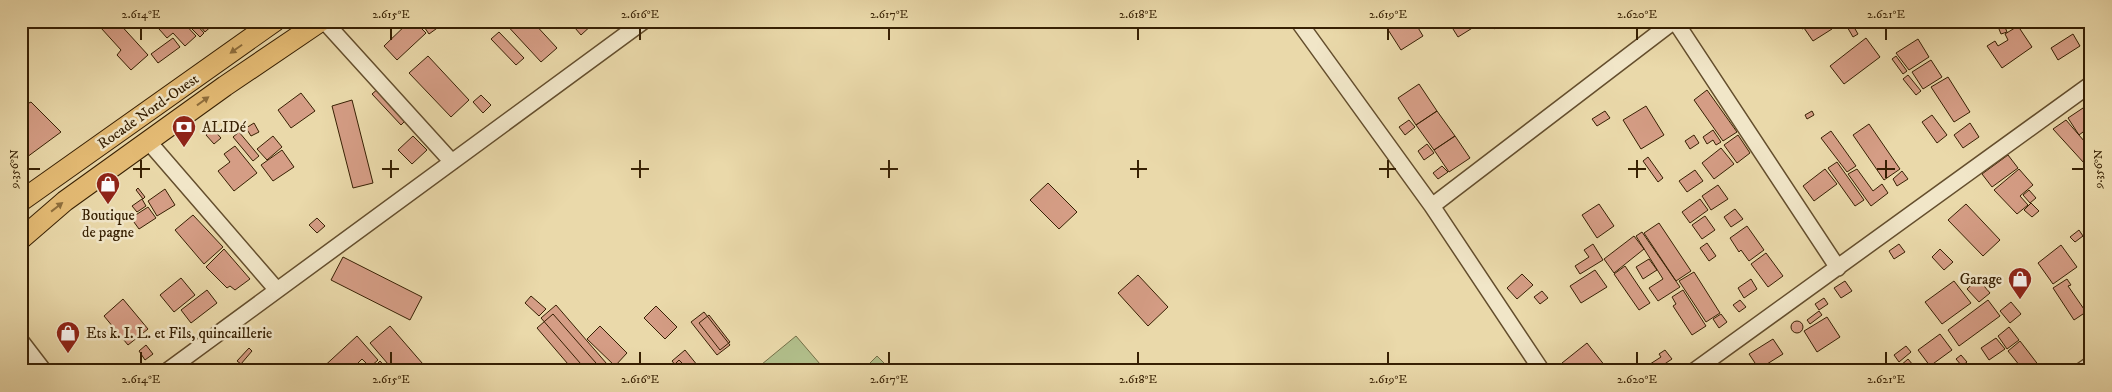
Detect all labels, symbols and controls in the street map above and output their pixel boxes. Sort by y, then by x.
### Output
text: 2.614°E [122,7,161,22]
text: 2.615°E [372,7,410,22]
text: 2.616°E [621,7,660,22]
text: 2.617°E [870,7,909,22]
text: 2.618°E [1119,7,1157,22]
text: 2.619°E [1369,7,1407,22]
text: 2.620°E [1617,7,1657,22]
text: 2.621°E [1867,7,1905,22]
one-way arrow [229,44,242,54]
street label: Rocade Nord-Ouest [94,69,203,153]
one-way arrow [196,96,210,106]
bank icon: ALIDé [171,114,197,148]
place label: ALIDé [202,118,247,137]
text: 9.356°N [7,149,22,190]
text: 9.356°N [2091,149,2106,190]
shop icon: Boutique de pagne [95,171,121,205]
one-way arrow [51,201,64,212]
place label: Boutique de pagne [81,206,135,242]
shop icon: Garage [2007,266,2033,300]
place label: Garage [1960,270,2002,289]
shop icon: Ets k. I. L. et Fils, quincaillerie [55,320,81,354]
place label: Ets k. I. L. et Fils, quincaillerie [86,324,272,343]
text: 2.614°E [122,372,161,387]
text: 2.615°E [372,372,410,387]
text: 2.616°E [621,372,660,387]
text: 2.617°E [870,372,909,387]
text: 2.618°E [1119,372,1157,387]
text: 2.619°E [1369,372,1407,387]
text: 2.620°E [1617,372,1657,387]
text: 2.621°E [1867,372,1905,387]

